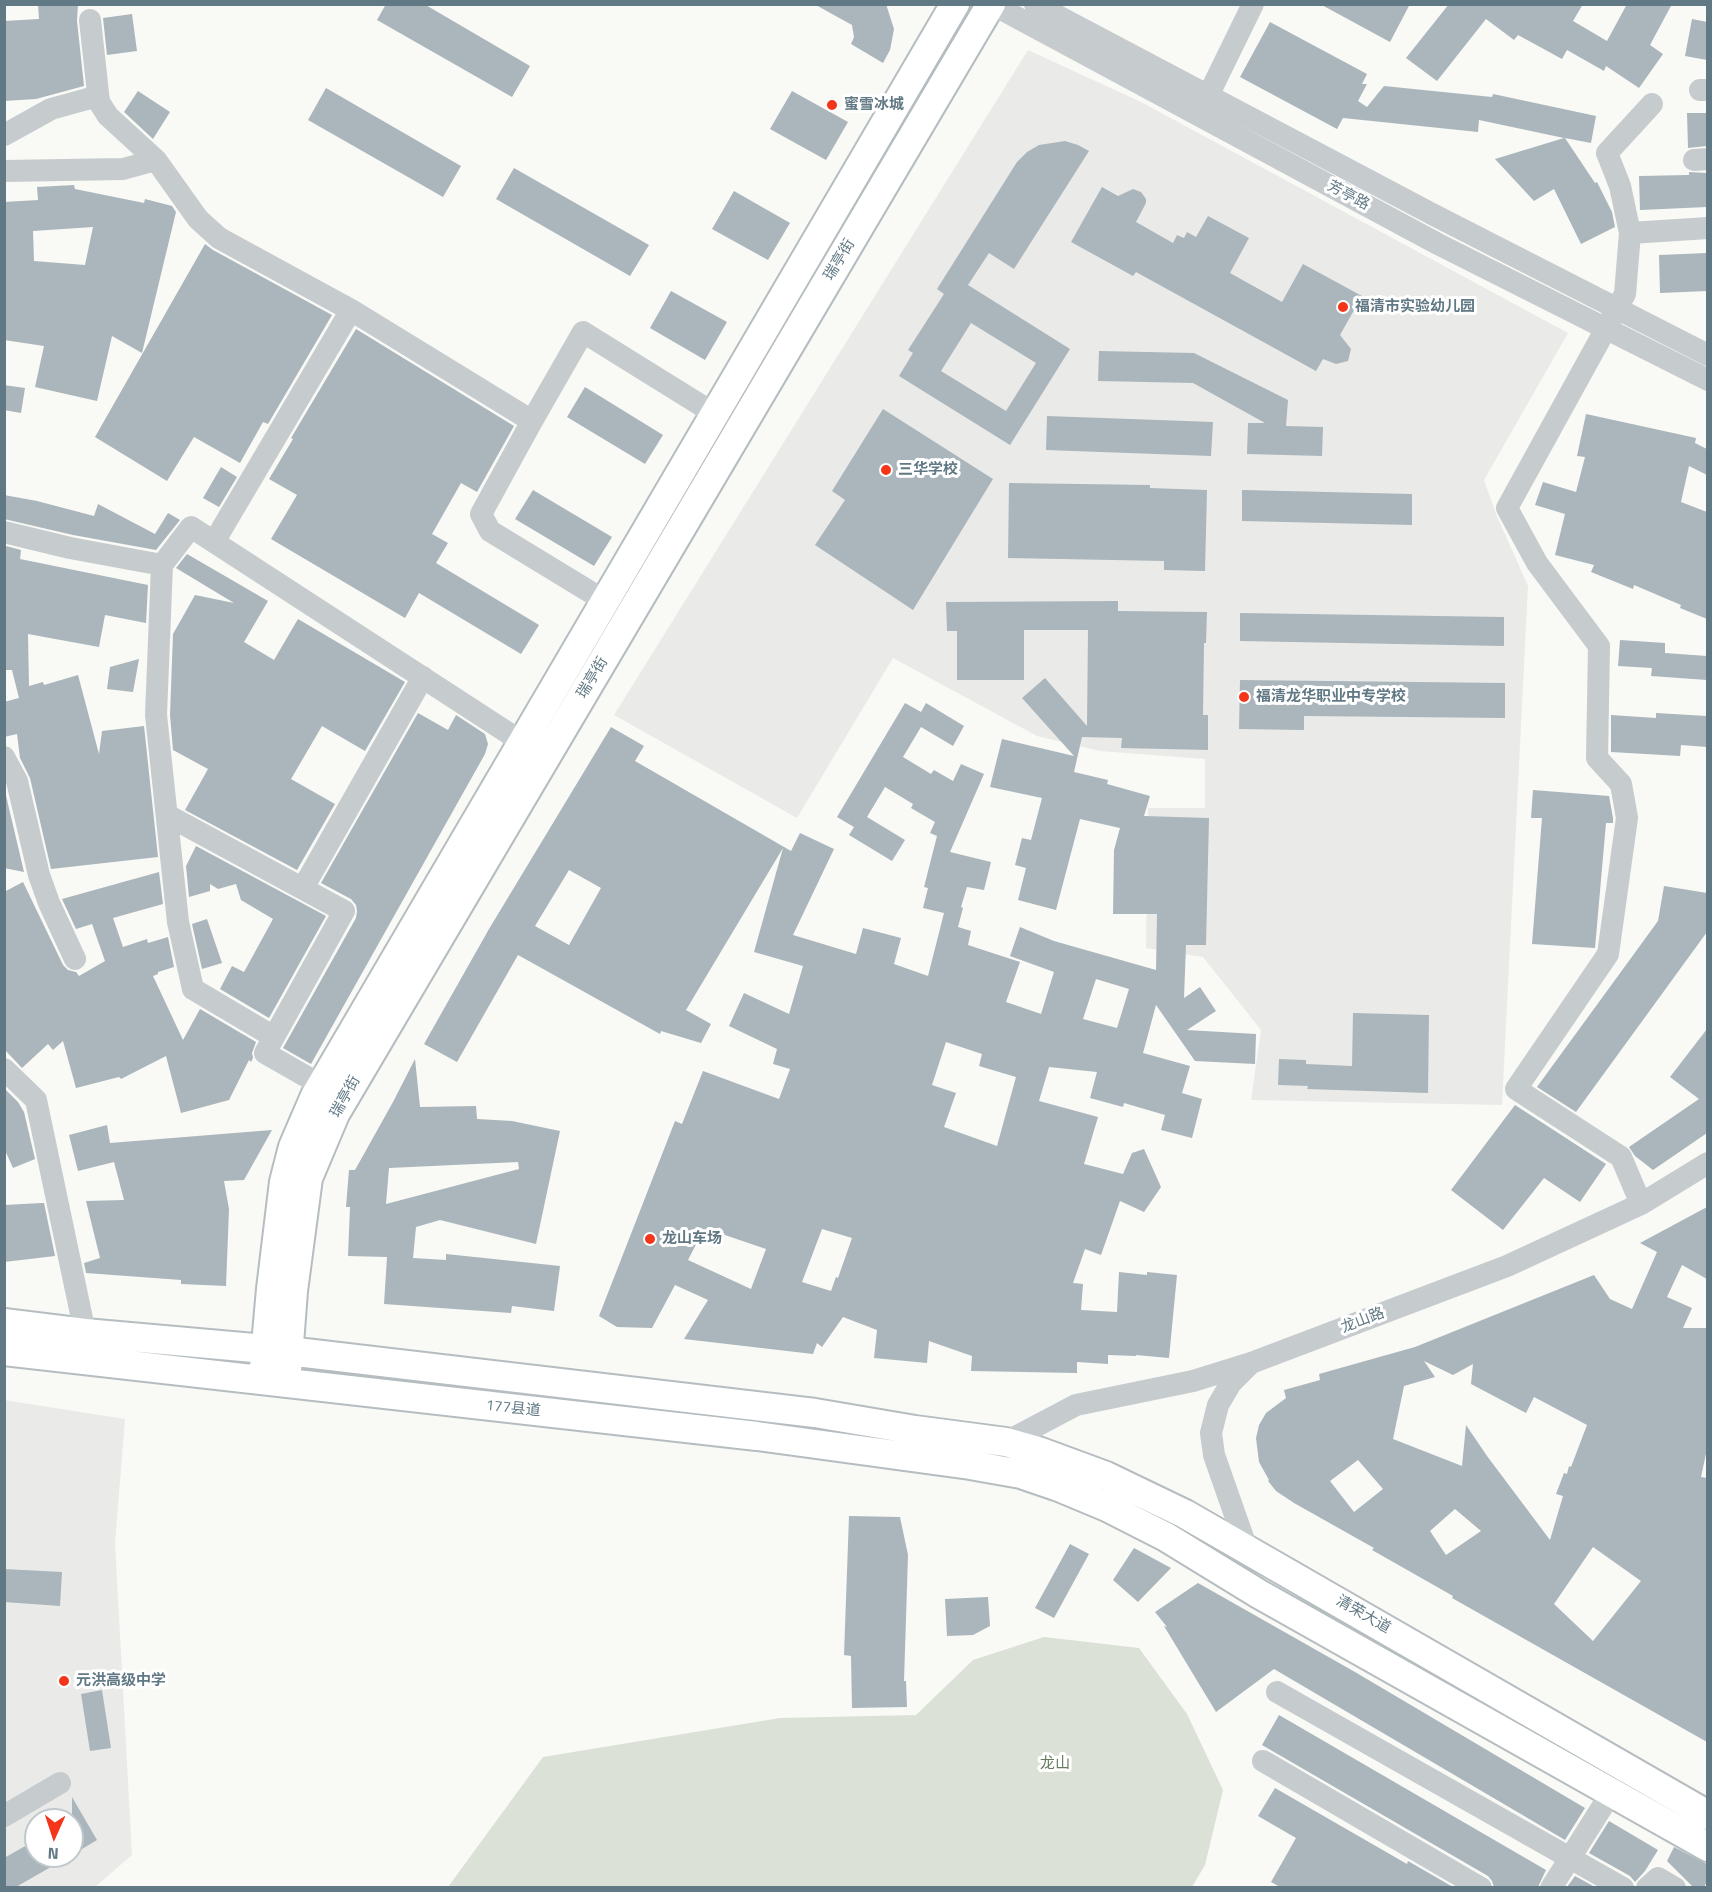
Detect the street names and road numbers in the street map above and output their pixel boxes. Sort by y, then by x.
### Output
street label: 芳亭路 [1324,177,1372,215]
street label: 瑞亭街 [821,236,859,284]
street label: 瑞亭街 [574,654,612,702]
street label: 瑞亭街 [327,1073,365,1121]
street label: 龙山路 [1339,1305,1387,1337]
street label: 177县道 [485,1397,541,1421]
street label: 清荣大道 [1333,1592,1393,1638]

